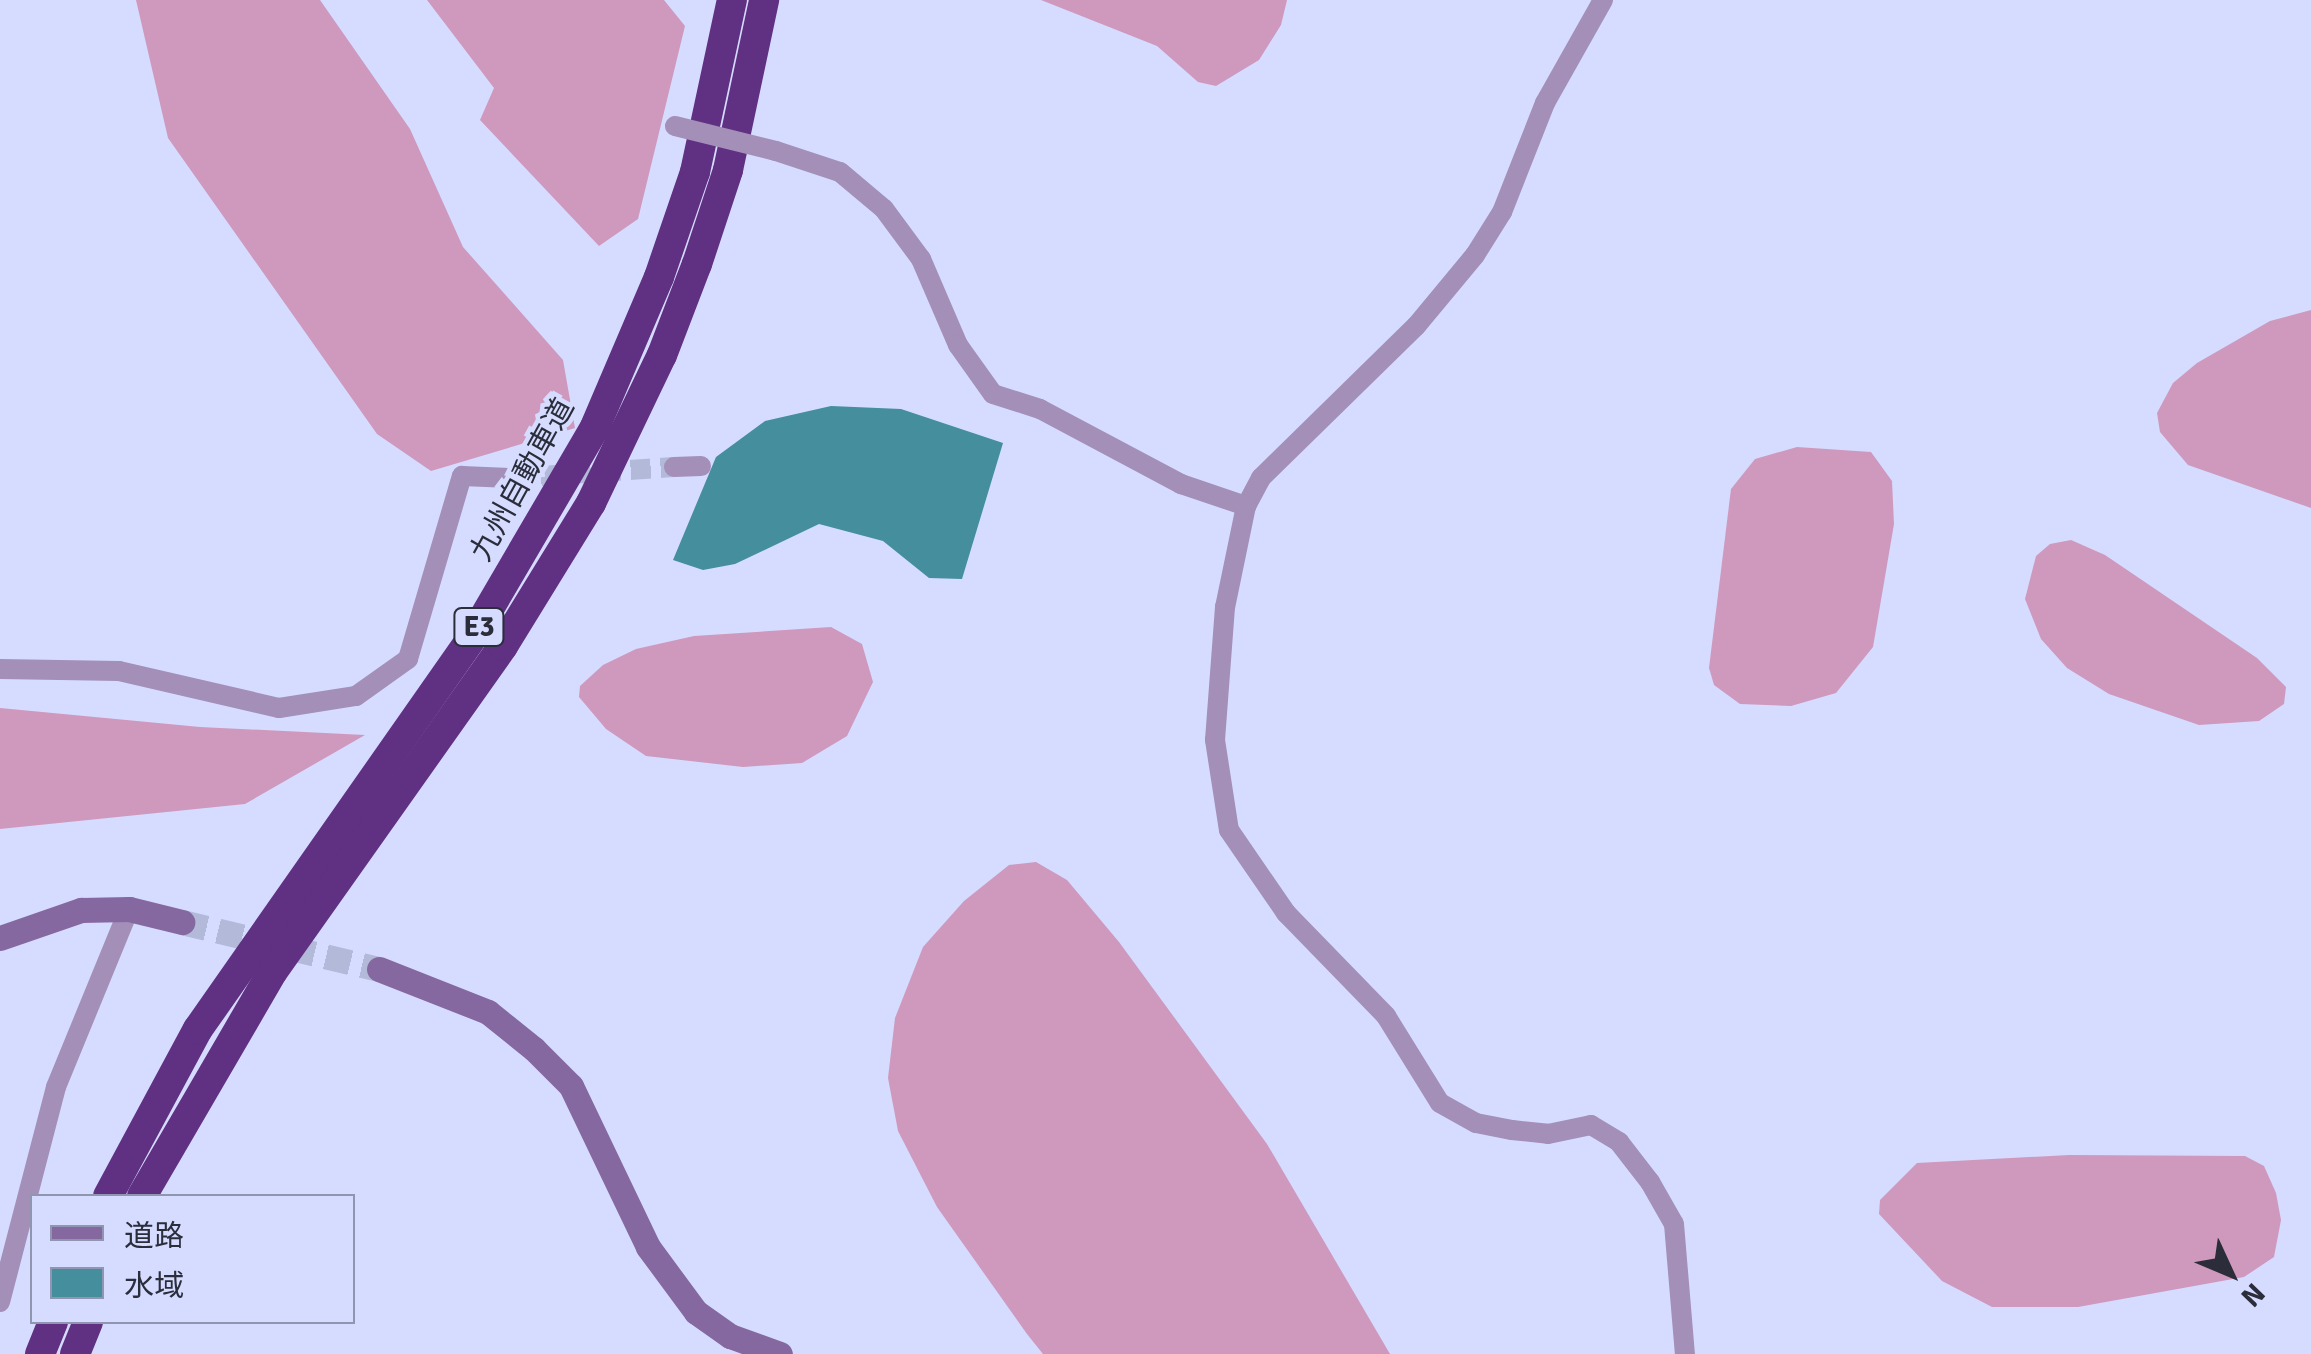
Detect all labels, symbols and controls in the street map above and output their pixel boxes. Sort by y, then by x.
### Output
street label: 九州自動車道 [464,393,582,567]
road number: E3 [452,604,506,650]
legend [30,1194,355,1324]
text: 道路 [124,1218,184,1255]
north arrow [2181,1224,2281,1324]
text: 水域 [124,1268,184,1305]
text: N [2234,1276,2272,1314]

